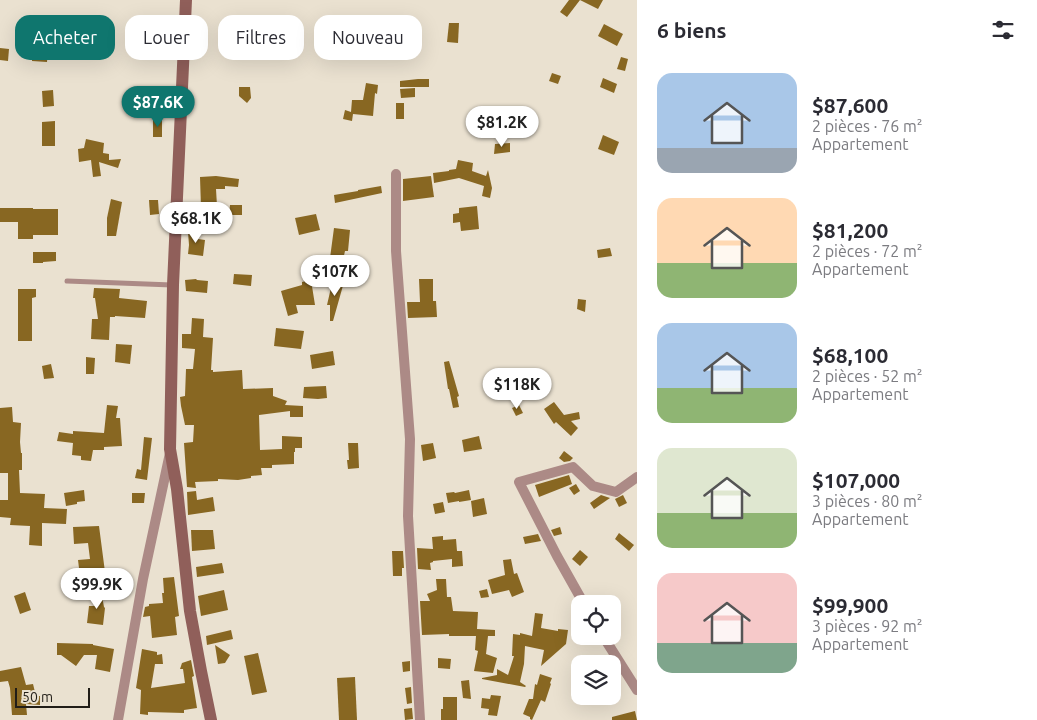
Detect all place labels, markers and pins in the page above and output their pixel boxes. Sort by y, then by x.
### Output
pin: $87.6K [117,86,199,128]
pin: $81.2K [461,106,543,148]
pin: $68.1K [155,202,237,244]
pin: $107K [300,254,370,297]
pin: $118K [482,368,552,410]
pin: $99.9K [56,568,138,610]

